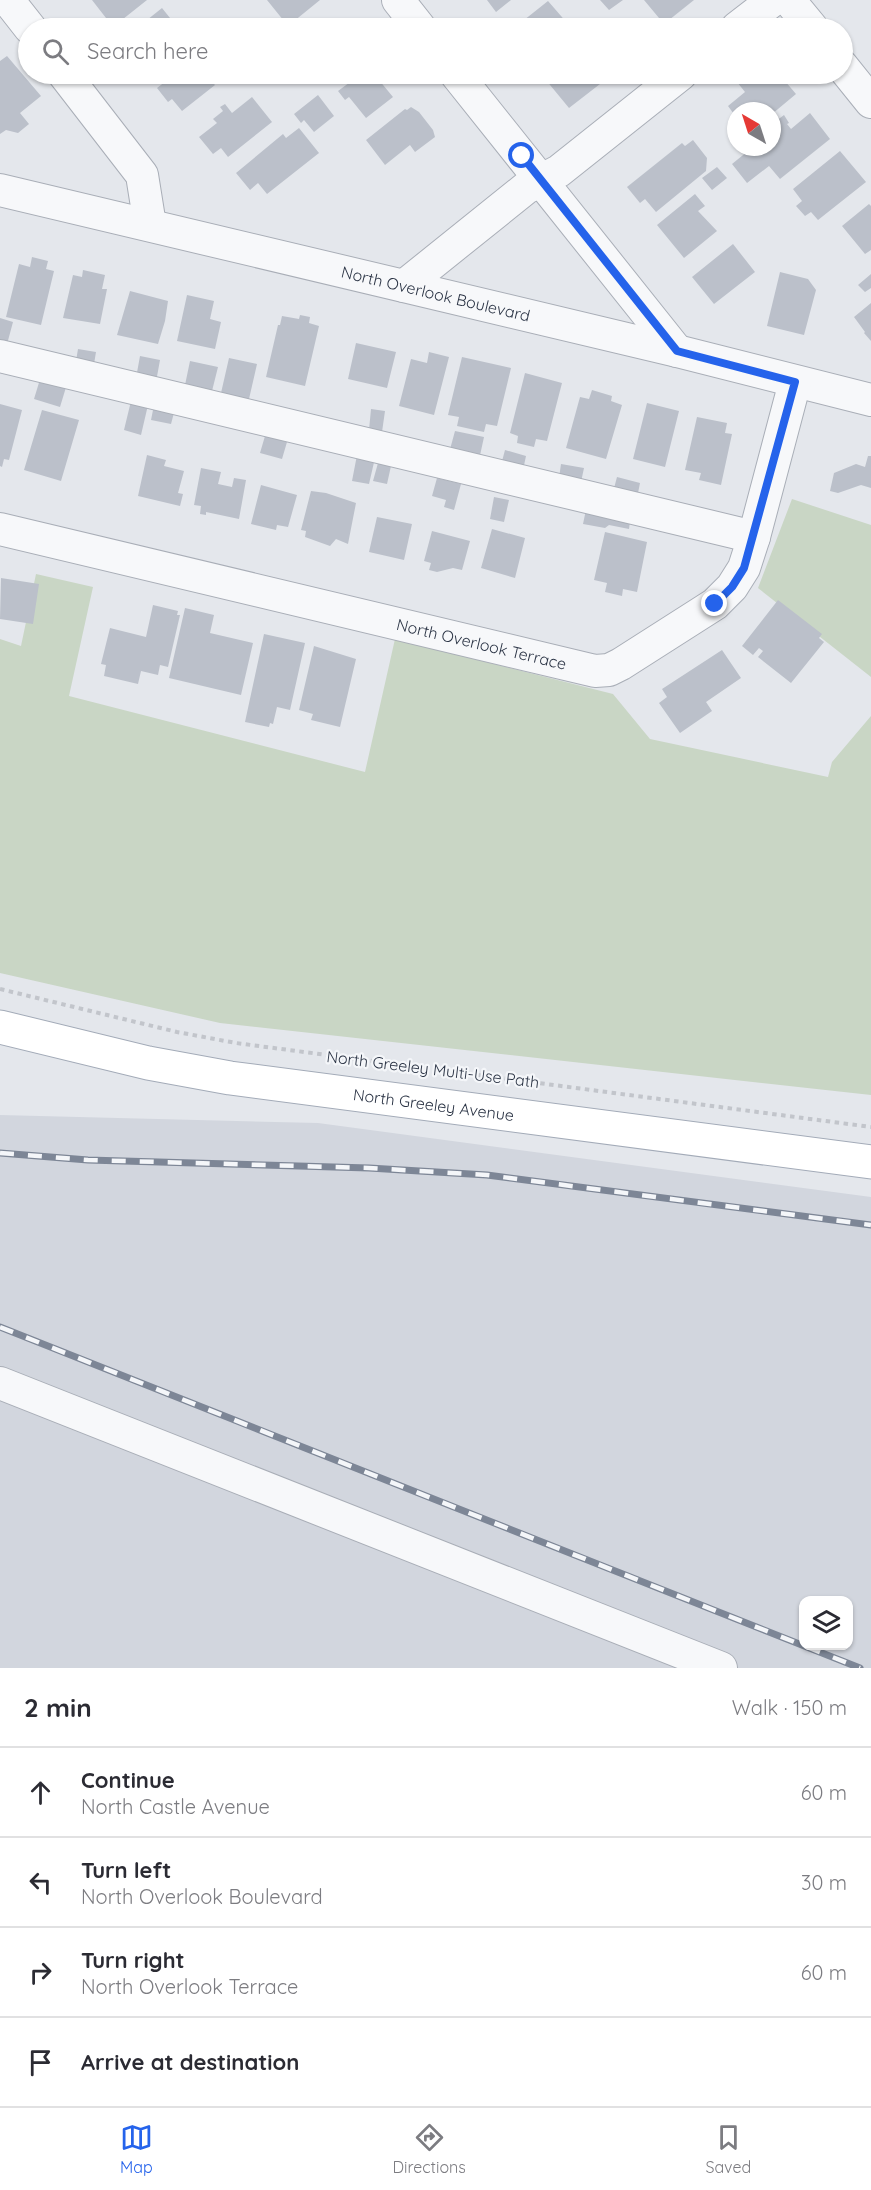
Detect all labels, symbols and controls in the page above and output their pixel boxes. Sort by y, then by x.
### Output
search box [18,18,853,84]
icon: search [39,35,72,68]
text: Search here [87,37,208,65]
north arrow [727,102,781,156]
route start [508,142,534,168]
street label: North Overlook Boulevard [339,262,532,326]
route end [701,590,727,616]
street label: North Overlook Terrace [394,614,568,674]
street label: North Greeley Multi-Use Path [325,1046,541,1092]
street label: North Greeley Avenue [352,1084,515,1125]
map controls [799,1596,853,1650]
button: layers [799,1596,853,1650]
text: 2 min [24,1691,92,1724]
text: Walk · 150 m [732,1695,847,1720]
text: Continue [81,1766,175,1794]
icon: ahead [24,1776,57,1809]
text: 60 m [801,1780,847,1805]
text: North Castle Avenue [81,1794,270,1819]
text: Turn left [81,1856,171,1884]
icon: left [24,1866,57,1899]
text: 30 m [801,1870,847,1895]
text: North Overlook Boulevard [81,1884,323,1909]
text: Turn right [81,1946,185,1974]
icon: right [24,1956,57,1989]
text: 60 m [801,1960,847,1985]
text: North Overlook Terrace [81,1974,298,1999]
icon: arrive [24,2046,57,2079]
text: Arrive at destination [81,2048,299,2076]
tab: Map [120,2121,153,2177]
tab: Directions [393,2121,466,2177]
tab: Saved [706,2121,751,2177]

